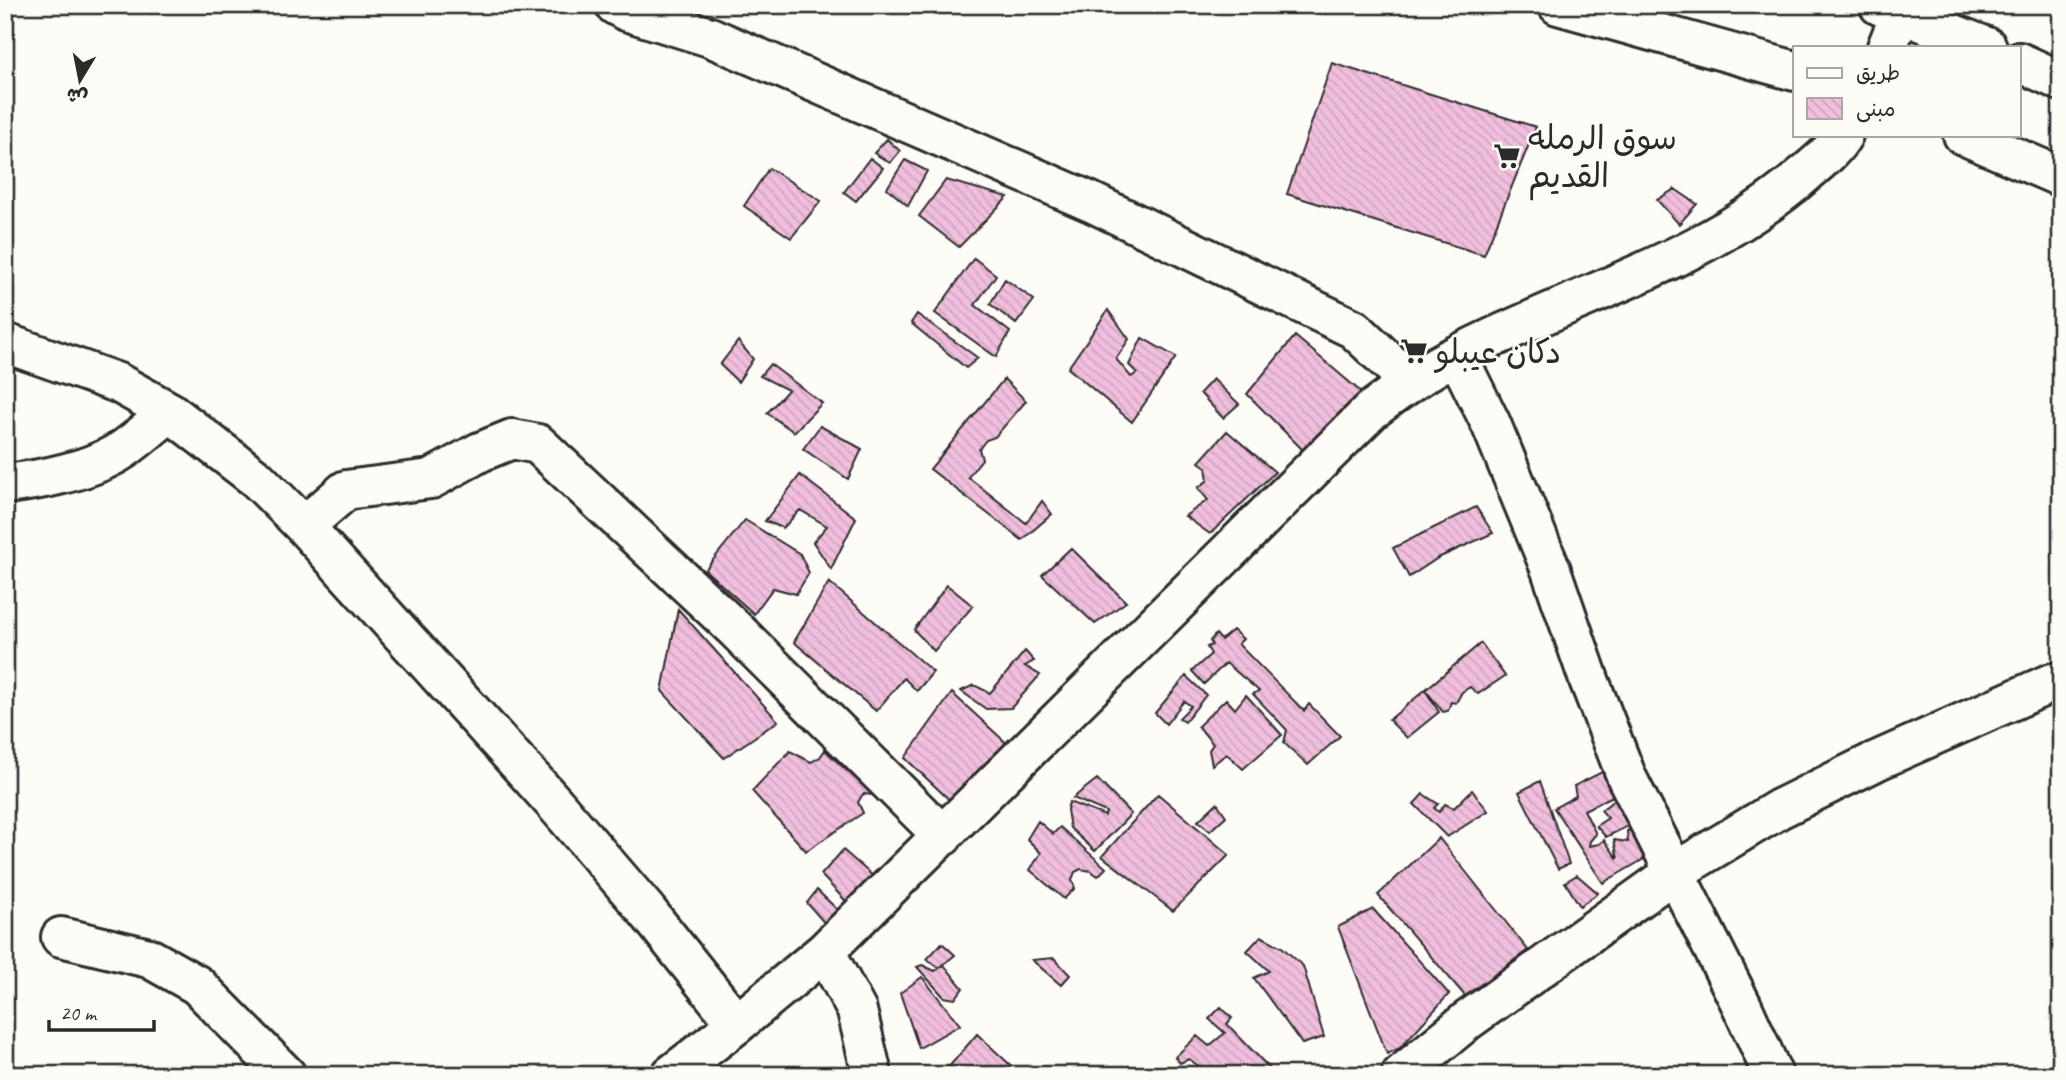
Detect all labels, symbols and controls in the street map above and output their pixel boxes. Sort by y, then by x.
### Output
north arrow [46,46,116,116]
legend [1793,46,2021,136]
text: طريق [1856,60,1900,86]
text: ش [65,82,90,109]
text: مبنى [1856,96,1895,123]
place label: سوق الرمله القديم [1528,117,1677,201]
supermarket icon: سوق الرمله القديم [1492,141,1522,171]
place label: دكان عيبلو [1433,331,1561,373]
supermarket icon: دكان عيبلو [1399,336,1429,366]
scale bar [49,989,154,1033]
text: 20 m [60,1000,98,1026]

